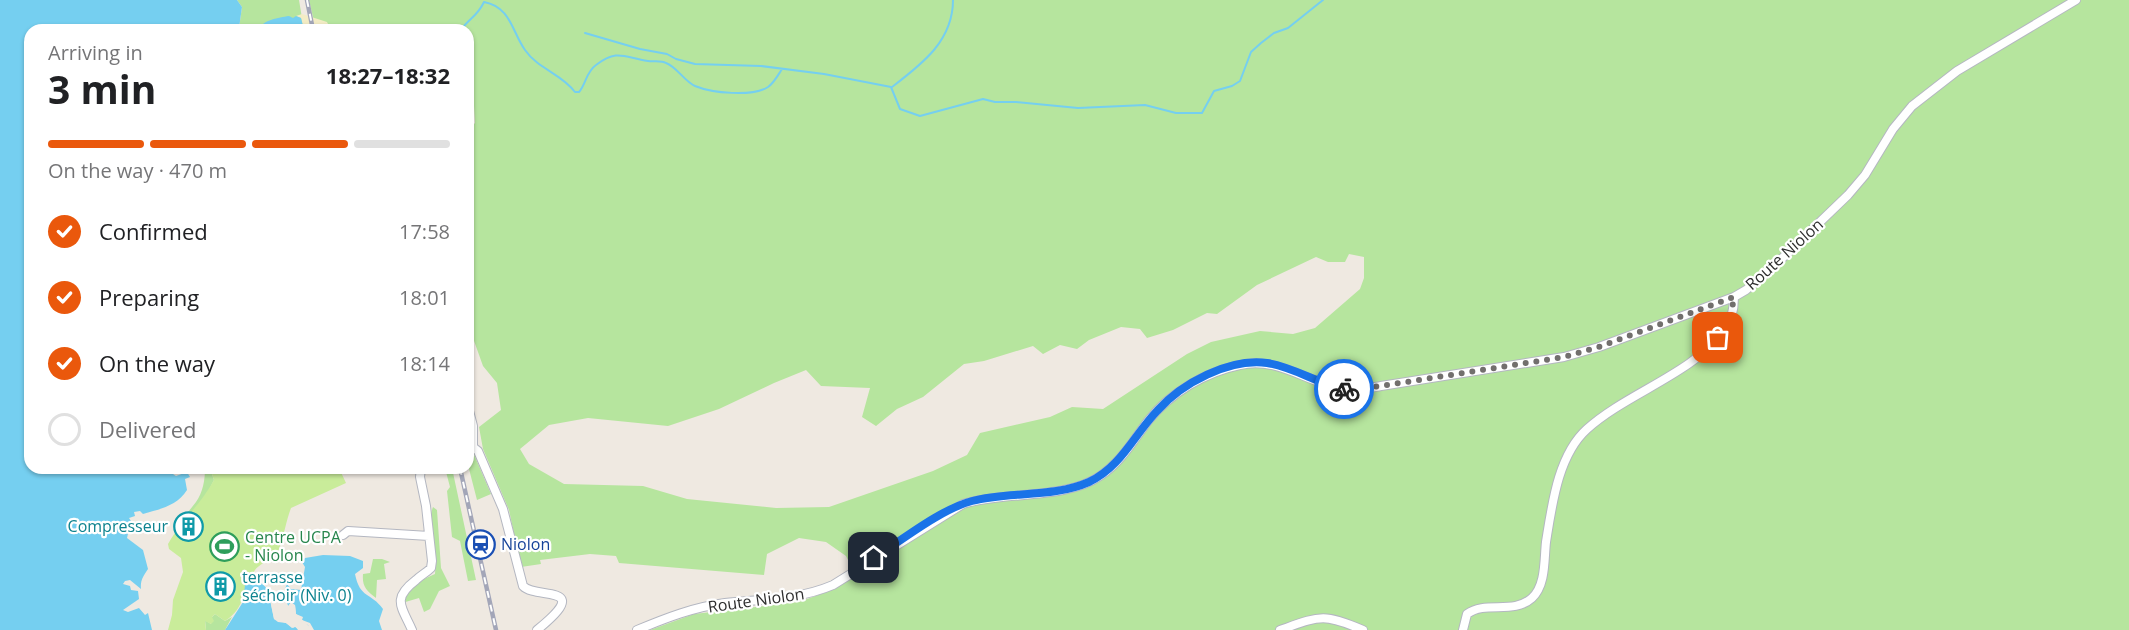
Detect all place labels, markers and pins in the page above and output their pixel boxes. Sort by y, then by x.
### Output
pin [1692,312,1743,363]
building icon: Compresseur [173,510,205,542]
place label: Compresseur [68,515,168,537]
place label: Centre UCPA - Niolon [245,526,342,566]
station icon: Niolon [464,528,496,560]
sports icon: Centre UCPA - Niolon [208,530,240,562]
pin [848,532,899,583]
place label: Niolon [501,533,550,555]
place label: terrasse séchoir (Niv. 0) [242,566,352,606]
building icon: terrasse séchoir (Niv. 0) [205,570,237,602]

